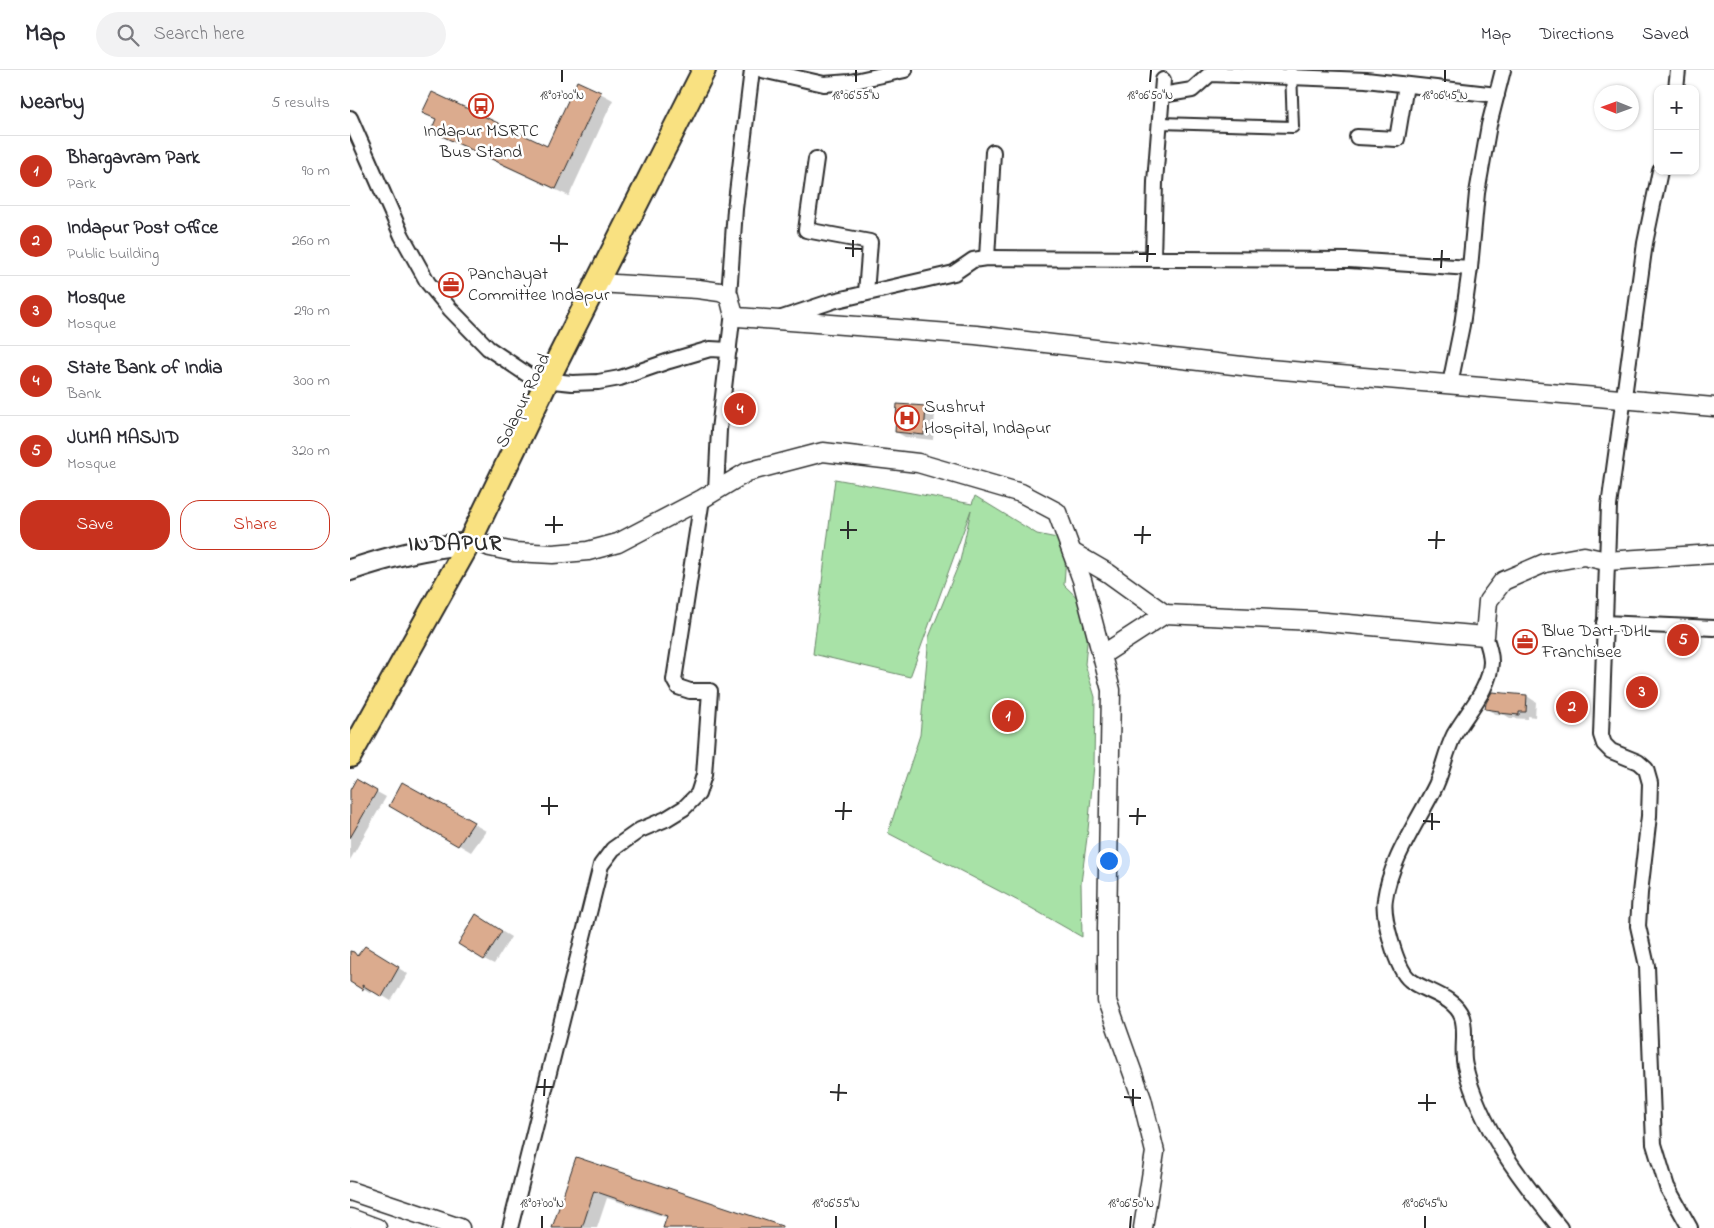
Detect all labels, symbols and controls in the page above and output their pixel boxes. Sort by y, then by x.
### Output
search box [96,12,446,57]
text: Map [25,17,66,52]
icon: search [114,21,142,49]
text: Search here [154,21,245,48]
text: Map [1481,22,1511,48]
text: Directions [1539,22,1614,48]
text: Saved [1642,22,1689,48]
north arrow [1594,85,1639,130]
map controls [1654,85,1699,175]
button: + [1654,85,1699,130]
text: 18°07'00"N [540,87,584,105]
text: 18°06'55"N [832,87,880,105]
text: 18°06'50"N [1127,87,1173,105]
text: 18°06'45"N [1422,87,1468,105]
text: Nearby [20,88,84,118]
text: 5 results [271,91,330,115]
bus stop icon: Indapur MSRTC Bus Stand [468,93,494,119]
place label: Indapur MSRTC Bus Stand [423,119,539,166]
button: − [1654,130,1699,175]
text: Bhargavram Park [67,145,200,172]
text: 1 [33,159,39,183]
text: 90 m [302,159,330,183]
text: Park [67,172,96,196]
text: Indapur Post Office [67,215,218,242]
text: 2 [32,229,40,253]
text: 260 m [292,229,330,253]
text: Public building [67,242,159,266]
place label: Panchayat Committee Indapur [468,262,610,309]
office icon: Panchayat Committee Indapur [438,272,464,298]
text: Mosque [67,285,125,312]
text: 3 [33,299,39,323]
text: 290 m [294,299,330,323]
text: Mosque [67,312,116,336]
street label: Solapur Road [490,349,558,453]
text: State Bank of India [67,355,223,382]
text: 4 [33,369,39,393]
text: 300 m [293,369,330,393]
text: Bank [67,382,101,406]
pin: 4 [724,390,756,428]
place label: Sushrut Hospital, Indapur [924,395,1051,442]
hospital icon: Sushrut Hospital, Indapur [894,405,920,431]
text: JUMA MASJID [67,425,179,452]
text: 5 [31,439,41,463]
text: 320 m [292,439,330,463]
text: Mosque [67,452,116,476]
button: Save [20,500,170,550]
button: Share [180,500,330,550]
district label: INDAPUR [408,529,502,561]
place label: Blue Dart-DHL Franchisee [1541,619,1651,666]
pin: 5 [1667,621,1699,659]
office icon: Blue Dart-DHL Franchisee [1512,629,1538,655]
pin: 3 [1626,673,1658,711]
pin: 2 [1556,688,1588,726]
pin: 1 [992,697,1024,735]
your location [1096,848,1122,874]
text: 18°07'00"N [520,1195,564,1213]
text: 18°06'55"N [812,1195,860,1213]
text: 18°06'50"N [1108,1195,1154,1213]
text: 18°06'45"N [1402,1195,1448,1213]

